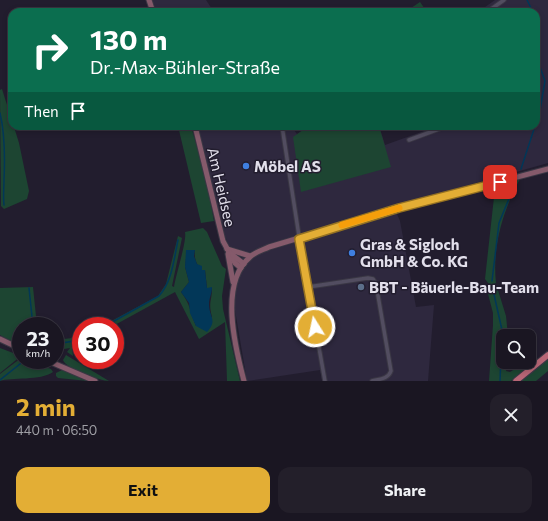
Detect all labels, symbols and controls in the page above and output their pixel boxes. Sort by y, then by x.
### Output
text: 130 m [90,22,167,56]
icon: right [24,24,76,76]
text: Dr.-Max-Bühler-Straße [90,56,280,78]
icon: arrive [67,100,89,122]
text: Then [24,102,59,120]
street label: Am Heidsee [204,146,240,228]
place label: Möbel AS [254,157,321,175]
marker: Möbel AS [241,161,251,171]
pin [483,165,517,199]
icon: arrive [489,171,511,193]
place label: Gras & Sigloch GmbH & Co. KG [360,235,468,270]
marker: Gras & Sigloch GmbH & Co. KG [347,248,357,258]
place label: BBT - Bäuerle-Bau-Team [369,278,539,296]
marker: BBT - Bäuerle-Bau-Team [356,282,366,292]
position arrow [294,306,336,348]
speed limit sign: 30 [72,317,124,369]
text: 23 [26,326,50,350]
map controls [496,329,536,369]
button: search [496,329,536,369]
text: km/h [26,347,50,359]
text: 2 min [16,392,76,421]
button: close [490,394,532,436]
text: 440 m · 06:50 [16,422,97,438]
button: Exit [16,467,270,513]
button: Share [278,467,532,513]

